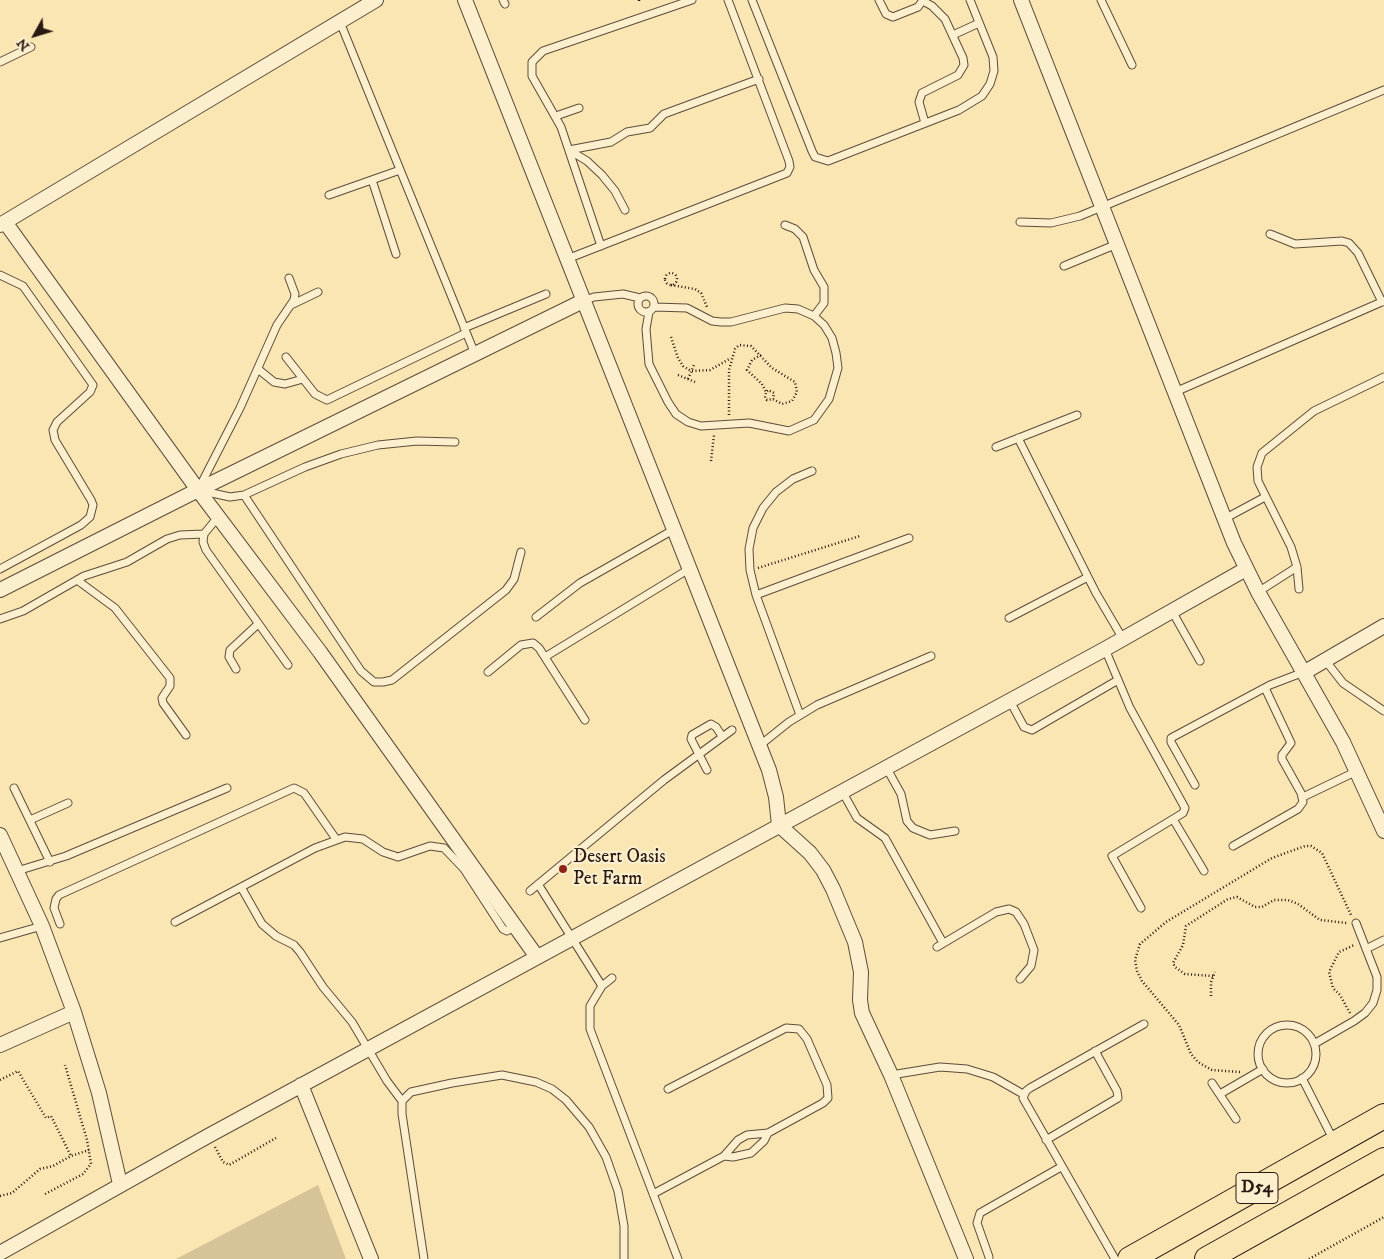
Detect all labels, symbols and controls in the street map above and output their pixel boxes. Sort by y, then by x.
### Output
north arrow [10,10,60,60]
text: N [13,34,34,55]
place label: Desert Oasis Pet Farm [573,847,666,891]
marker: Desert Oasis Pet Farm [557,863,569,875]
road number: D54 [1236,1172,1278,1204]

